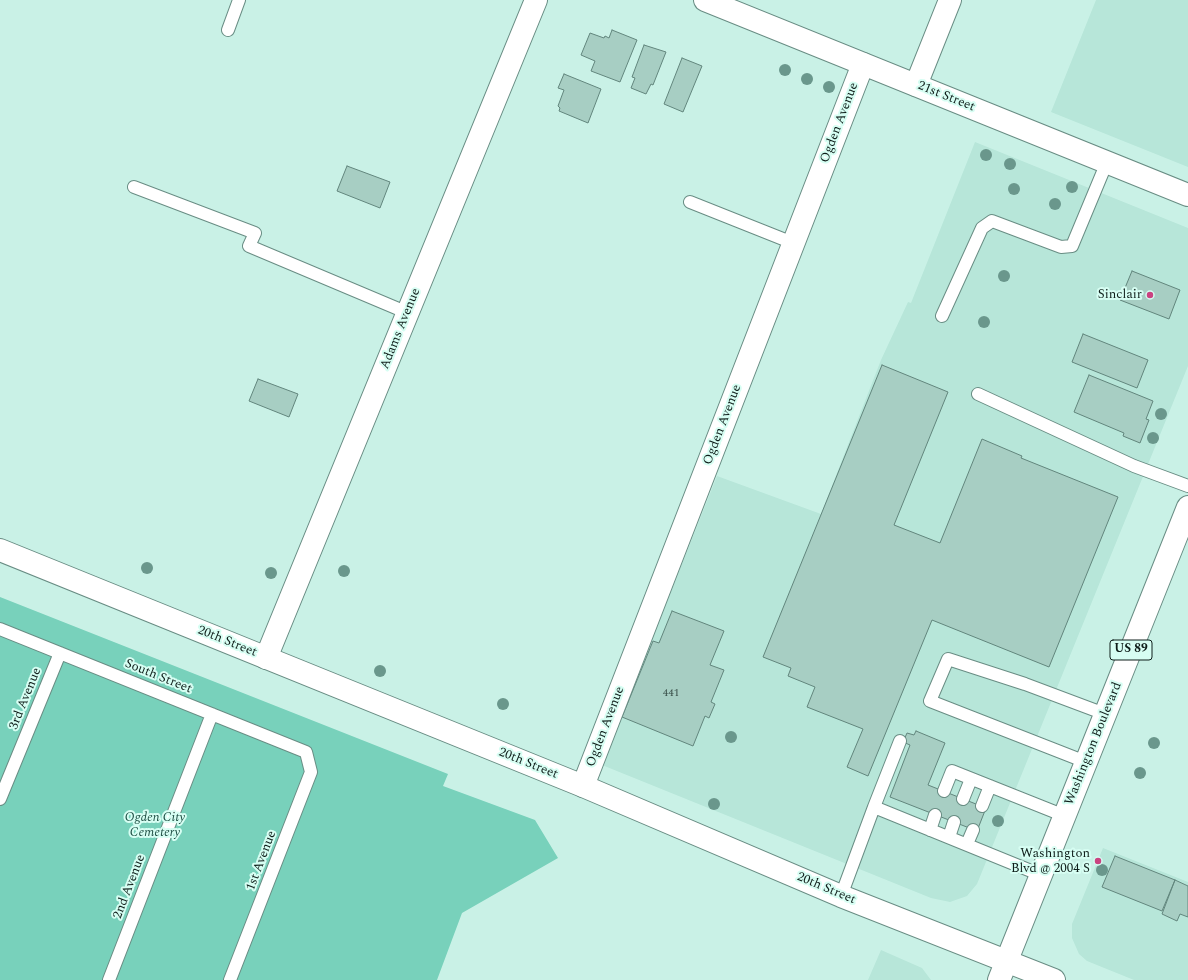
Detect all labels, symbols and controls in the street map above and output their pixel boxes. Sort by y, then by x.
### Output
street label: 21st Street [915,78,977,116]
street label: Ogden Avenue [818,81,862,165]
street label: Adams Avenue [378,286,424,372]
place label: Sinclair [1098,287,1142,303]
marker: Sinclair [1145,290,1155,300]
street label: Ogden Avenue [701,383,745,467]
street label: 20th Street [195,623,259,661]
road number: US 89 [1110,640,1152,660]
street label: South Street [122,656,194,698]
street label: 3rd Avenue [7,666,45,732]
street label: Washington Boulevard [1062,680,1126,808]
street label: Ogden Avenue [584,685,628,769]
house number: 441 [663,687,679,701]
street label: 20th Street [496,745,560,783]
park label: Ogden City Cemetery [125,810,185,841]
street label: 1st Avenue [243,829,281,893]
place label: Washington Blvd @ 2004 S [1011,846,1090,877]
street label: 2nd Avenue [111,853,149,921]
marker: Washington Blvd @ 2004 S [1093,856,1103,866]
street label: 20th Street [794,870,858,908]

